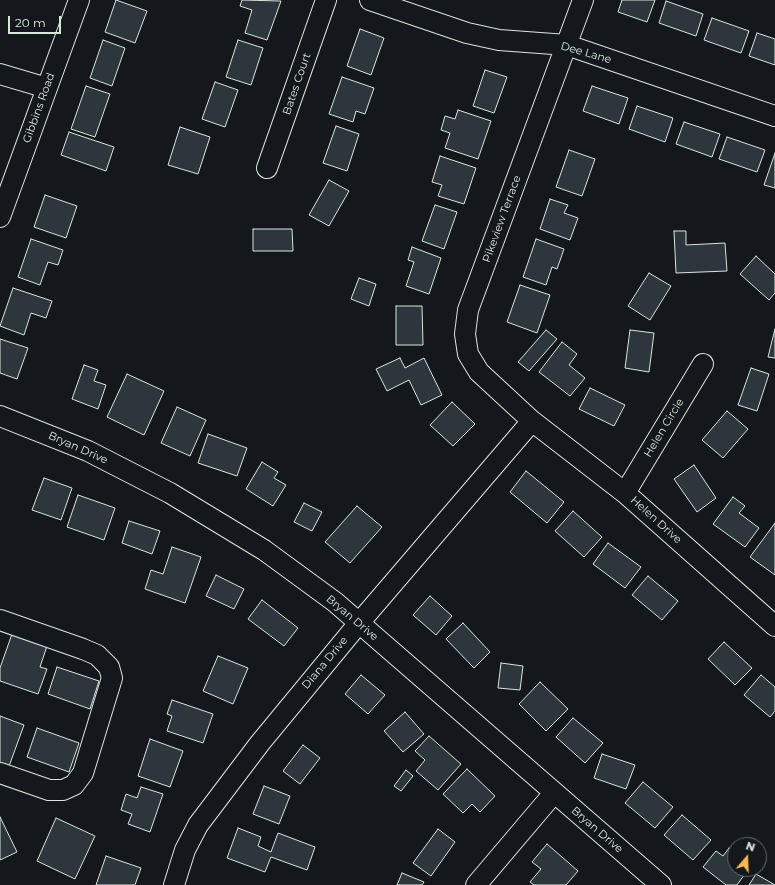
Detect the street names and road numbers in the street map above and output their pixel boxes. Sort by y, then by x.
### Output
street label: Dee Lane [559,39,613,67]
street label: Bates Court [280,51,314,117]
street label: Gibbins Road [20,71,58,145]
street label: Pikeview Terrace [480,174,524,264]
street label: Helen Circle [641,396,687,460]
street label: Bryan Drive [46,429,110,467]
street label: Helen Drive [628,494,684,546]
street label: Bryan Drive [323,592,381,644]
street label: Diana Drive [299,634,351,692]
street label: Bryan Drive [569,804,625,856]

